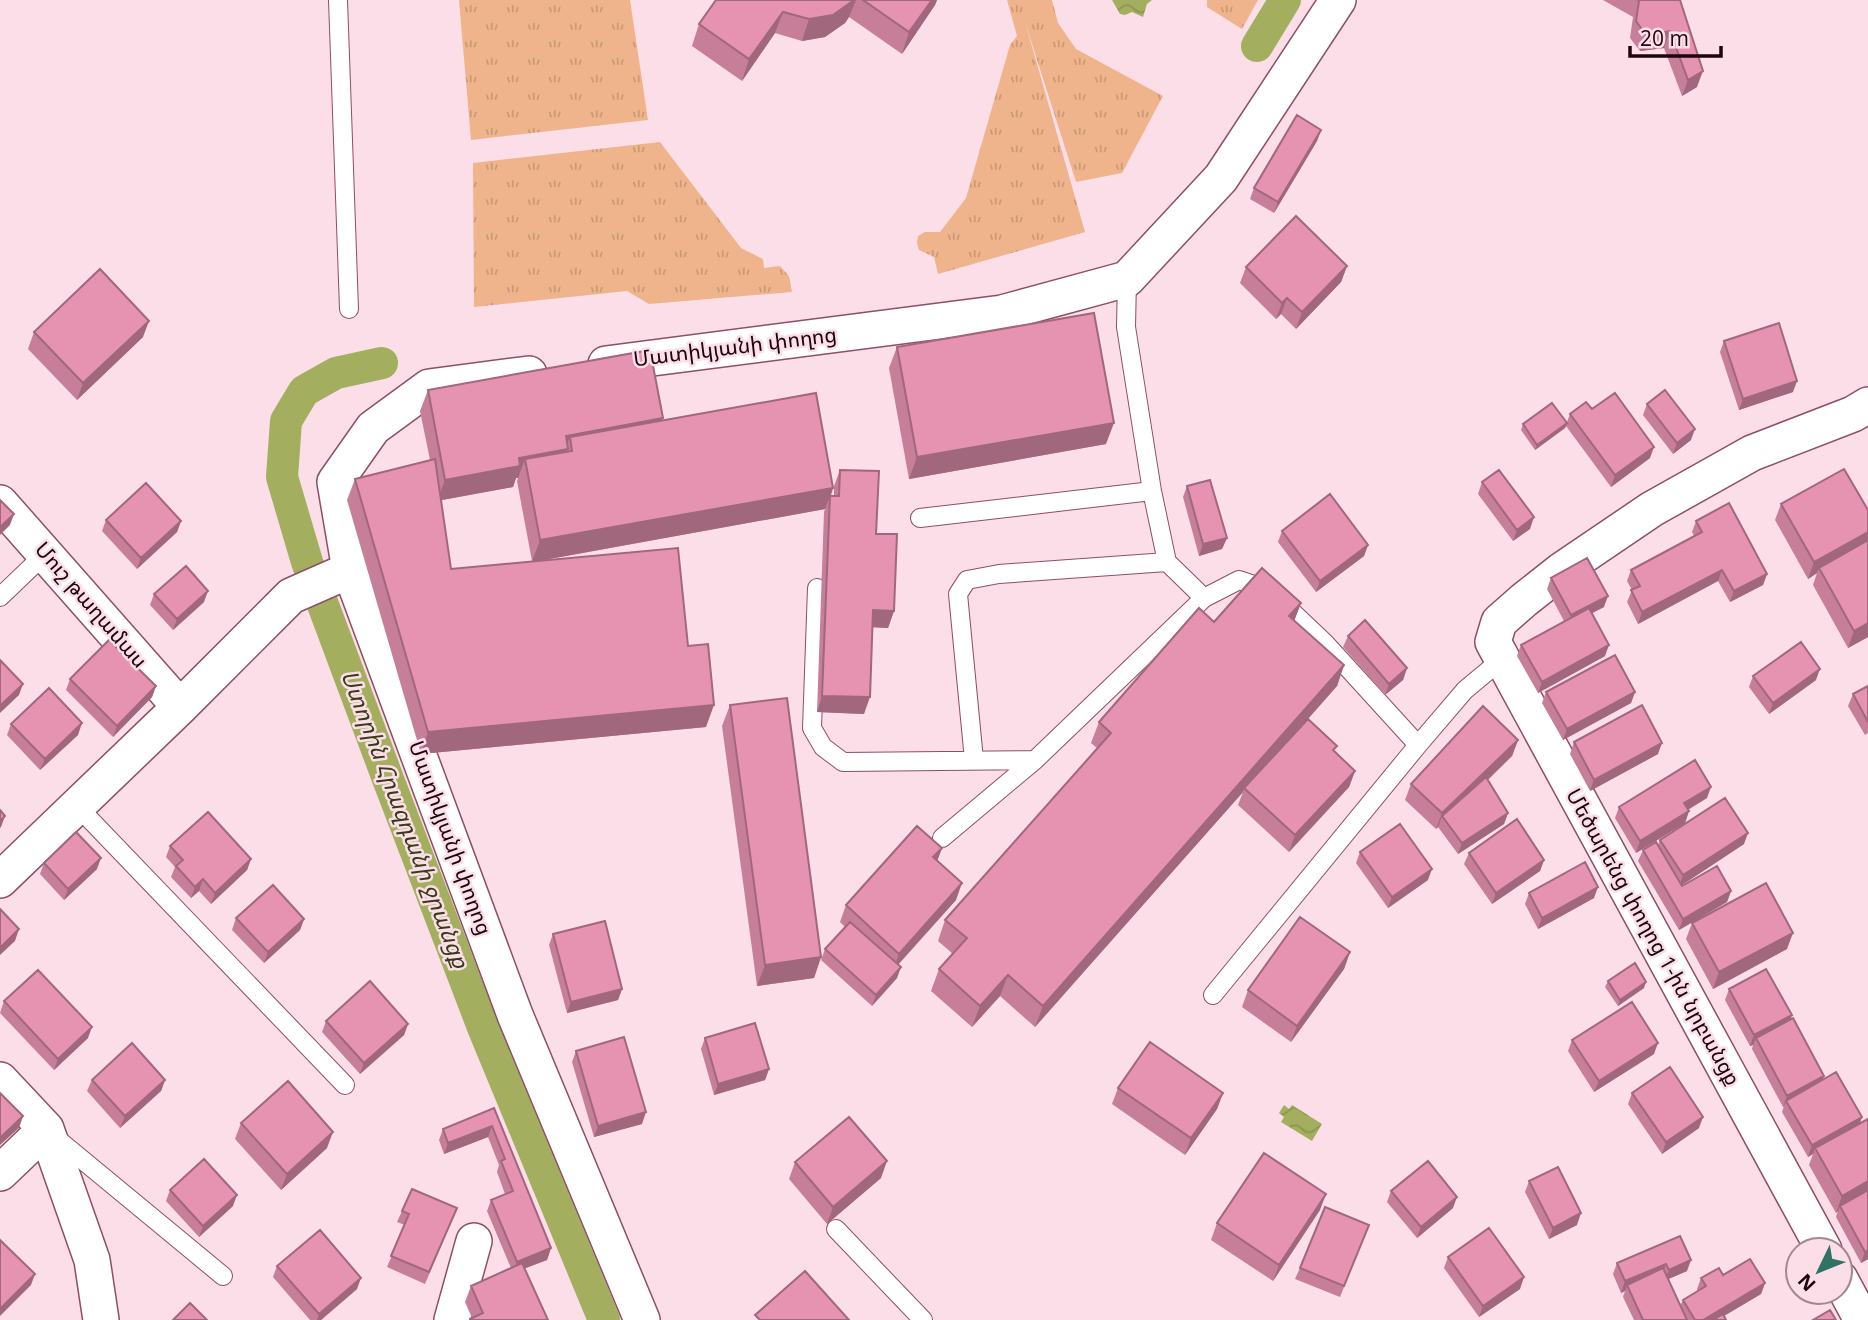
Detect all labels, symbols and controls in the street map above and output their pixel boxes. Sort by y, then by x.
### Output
scale bar [1630,14,1721,58]
text: 20 m [1640,24,1689,52]
street label: Մատիկյանի փողոց [631,320,838,372]
street label: Մուշ թաղամաս [29,535,154,673]
water label: Ստորին Հրազդանի ջրանցք [334,665,478,973]
street label: Մատիկյանի փողոց [403,737,499,939]
street label: Մեծարենց փողոց 1-ին նրբանցք [1560,783,1747,1090]
north arrow [1784,1236,1854,1306]
text: N [1792,1268,1821,1297]

